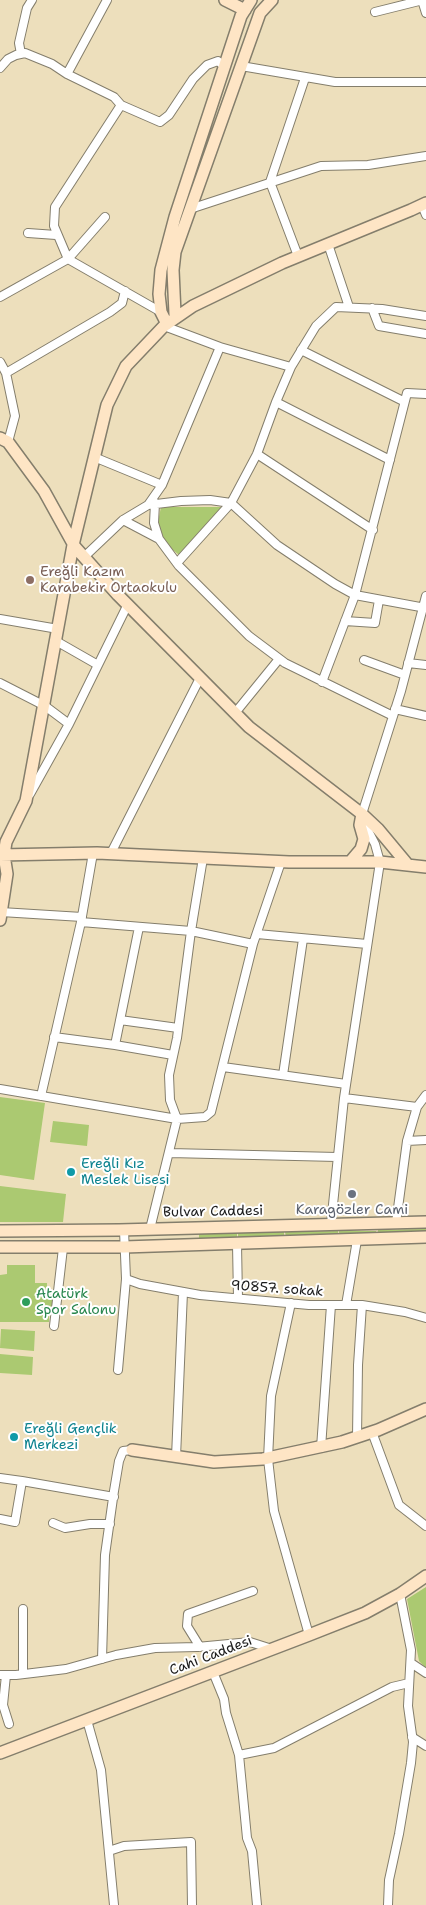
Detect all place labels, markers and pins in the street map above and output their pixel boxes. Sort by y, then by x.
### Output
place label: Ereğli Kazım Karabekir Ortaokulu [40,564,177,596]
marker: Ereğli Kazım Karabekir Ortaokulu [24,574,36,586]
place label: Ereğli Kız Meslek Lisesi [81,1156,170,1188]
marker: Ereğli Kız Meslek Lisesi [65,1166,77,1178]
marker: Karagözler Cami [346,1188,358,1200]
place label: Karagözler Cami [296,1202,408,1218]
place label: Atatürk Spor Salonu [36,1286,116,1318]
marker: Atatürk Spor Salonu [20,1296,32,1308]
place label: Ereğli Gençlik Merkezi [24,1421,117,1454]
marker: Ereğli Gençlik Merkezi [8,1431,20,1443]

